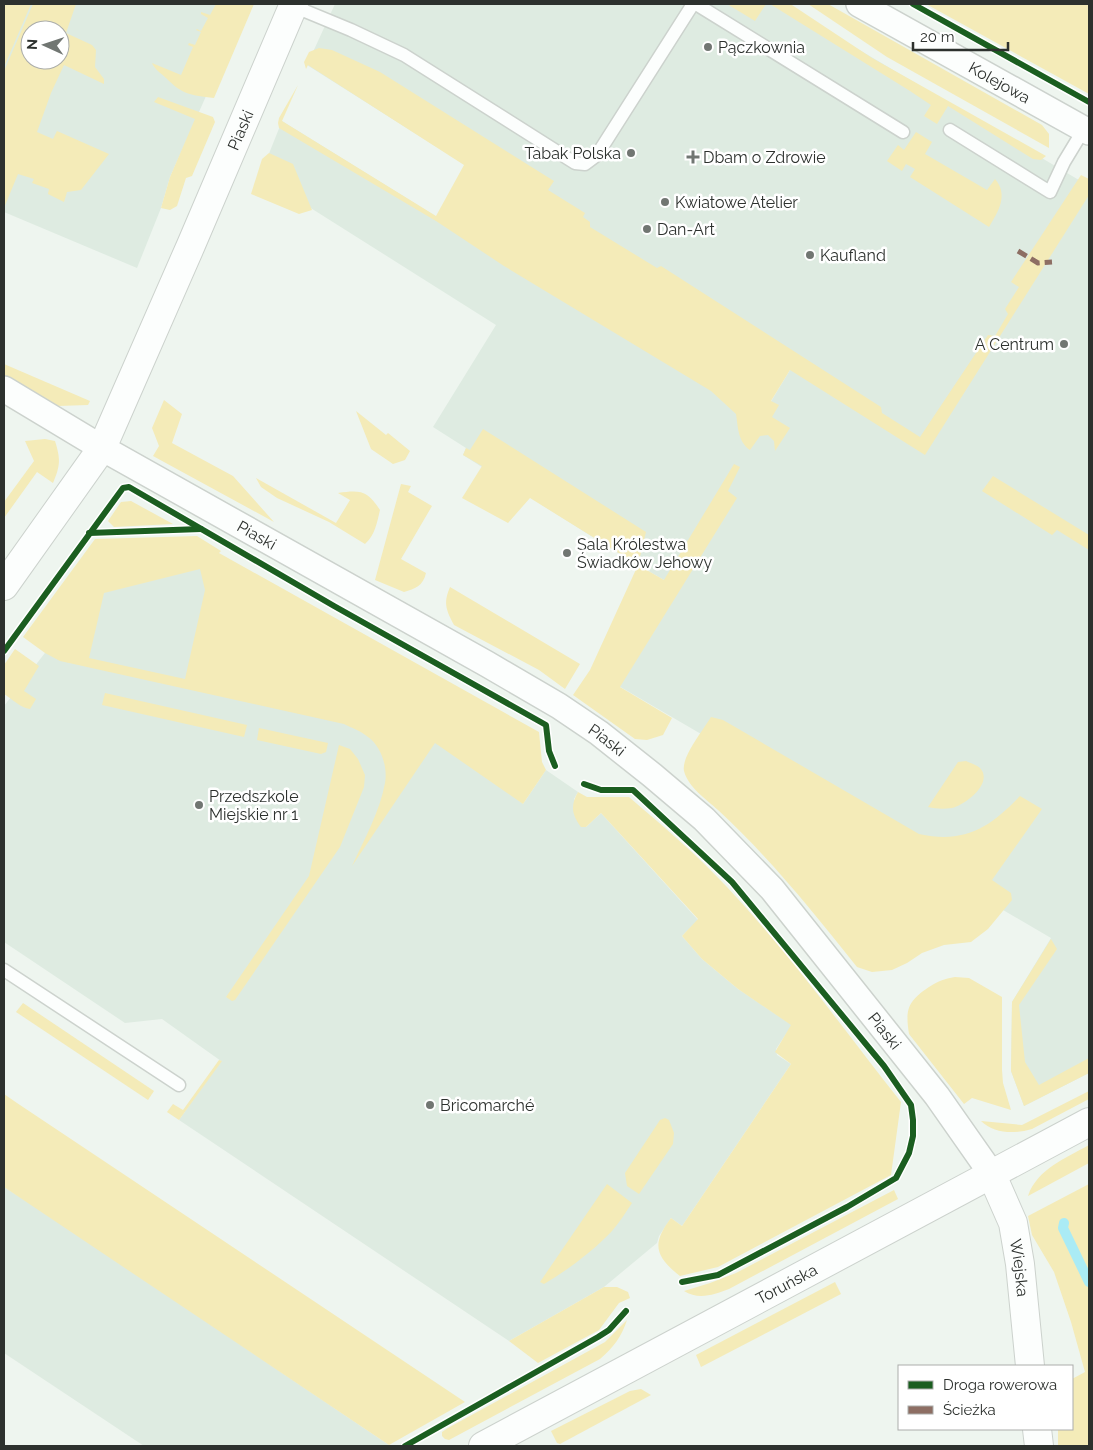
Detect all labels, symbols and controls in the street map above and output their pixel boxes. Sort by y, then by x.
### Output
north arrow [20,20,70,70]
scale bar [913,20,1008,52]
text: 20 m [920,28,955,46]
place label: Pączkownia [718,38,805,57]
text: N [24,39,40,50]
marker: Pączkownia [702,41,714,53]
street label: Kolejowa [965,58,1034,107]
street label: Piaski [224,107,258,153]
place label: Tabak Polska [524,144,621,163]
marker: Tabak Polska [625,147,637,159]
place label: Dbam o Zdrowie [703,148,826,167]
marker: Dbam o Zdrowie [687,151,699,163]
place label: Kwiatowe Atelier [675,193,798,212]
marker: Kwiatowe Atelier [659,196,671,208]
place label: Dan-Art [657,220,716,239]
marker: Dan-Art [641,223,653,235]
place label: Kaufland [820,246,886,265]
marker: Kaufland [804,249,816,261]
place label: A Centrum [975,335,1054,354]
marker: A Centrum [1058,338,1070,350]
street label: Piaski [234,517,280,554]
place label: Sala Królestwa Świadków Jehowy [577,535,713,572]
marker: Sala Królestwa Świadków Jehowy [561,547,573,559]
street label: Piaski [585,720,629,760]
place label: Przedszkole Miejskie nr 1 [209,787,299,824]
marker: Przedszkole Miejskie nr 1 [193,799,205,811]
street label: Piaski [864,1009,905,1053]
place label: Bricomarché [440,1096,534,1115]
marker: Bricomarché [424,1099,436,1111]
street label: Wiejska [1006,1238,1032,1298]
street label: Toruńska [753,1260,821,1308]
legend [898,1365,1073,1430]
text: Droga rowerowa [943,1376,1057,1394]
text: Ścieżka [943,1401,996,1419]

